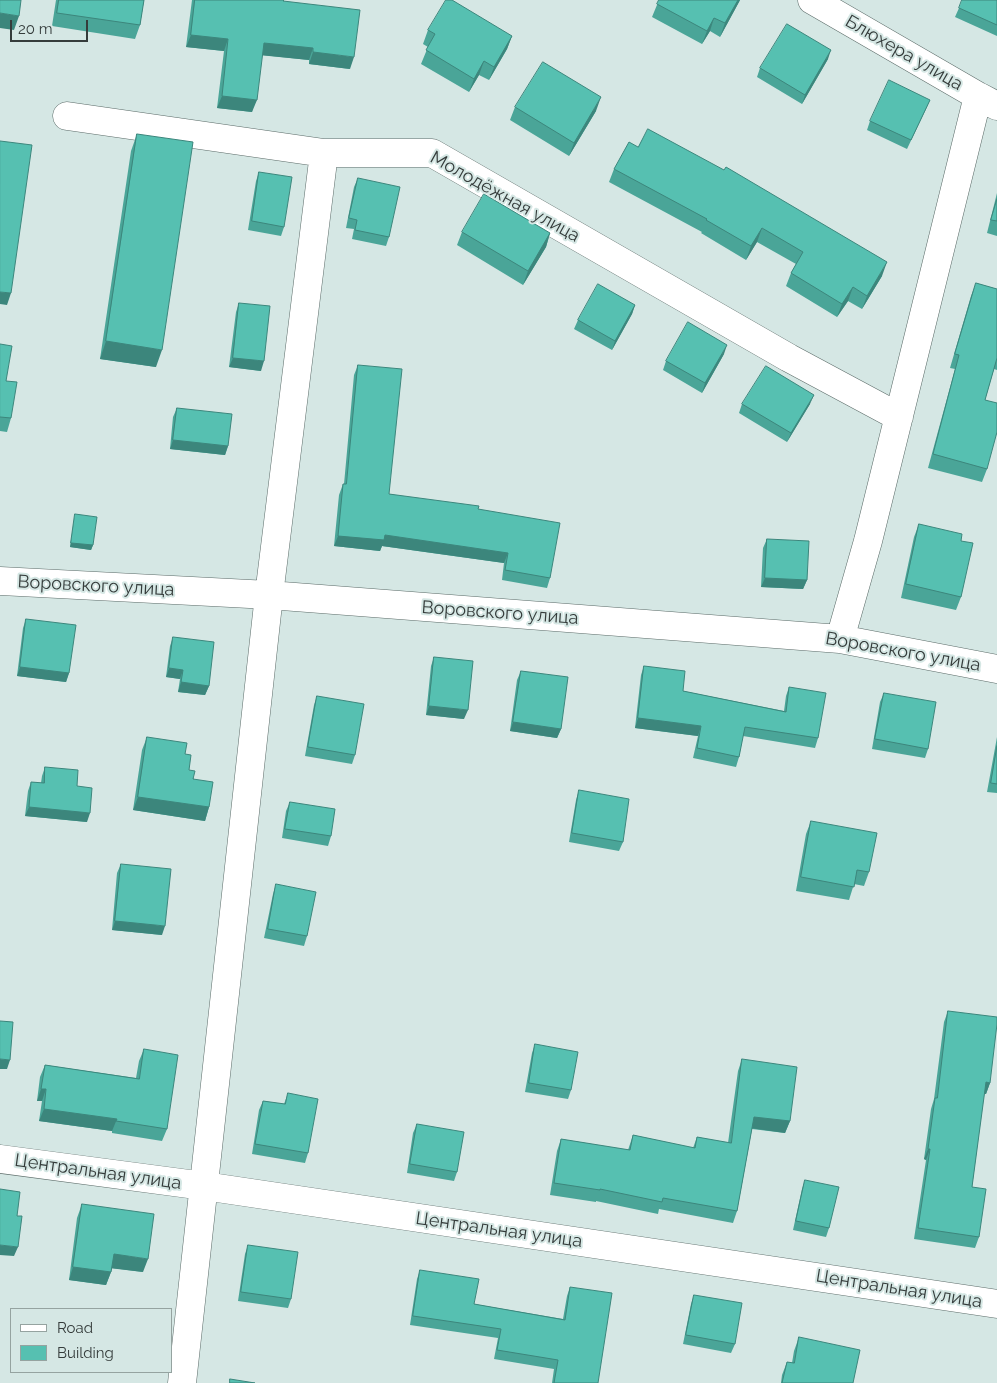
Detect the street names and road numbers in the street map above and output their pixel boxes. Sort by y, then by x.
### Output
street label: Блюхера улица [841,11,967,95]
street label: Молодёжная улица [426,147,584,247]
street label: Воровского улица [17,571,175,601]
street label: Воровского улица [421,597,579,629]
street label: Воровского улица [824,628,982,676]
street label: Центральная улица [13,1150,183,1194]
street label: Центральная улица [414,1208,584,1252]
street label: Центральная улица [814,1265,984,1313]

